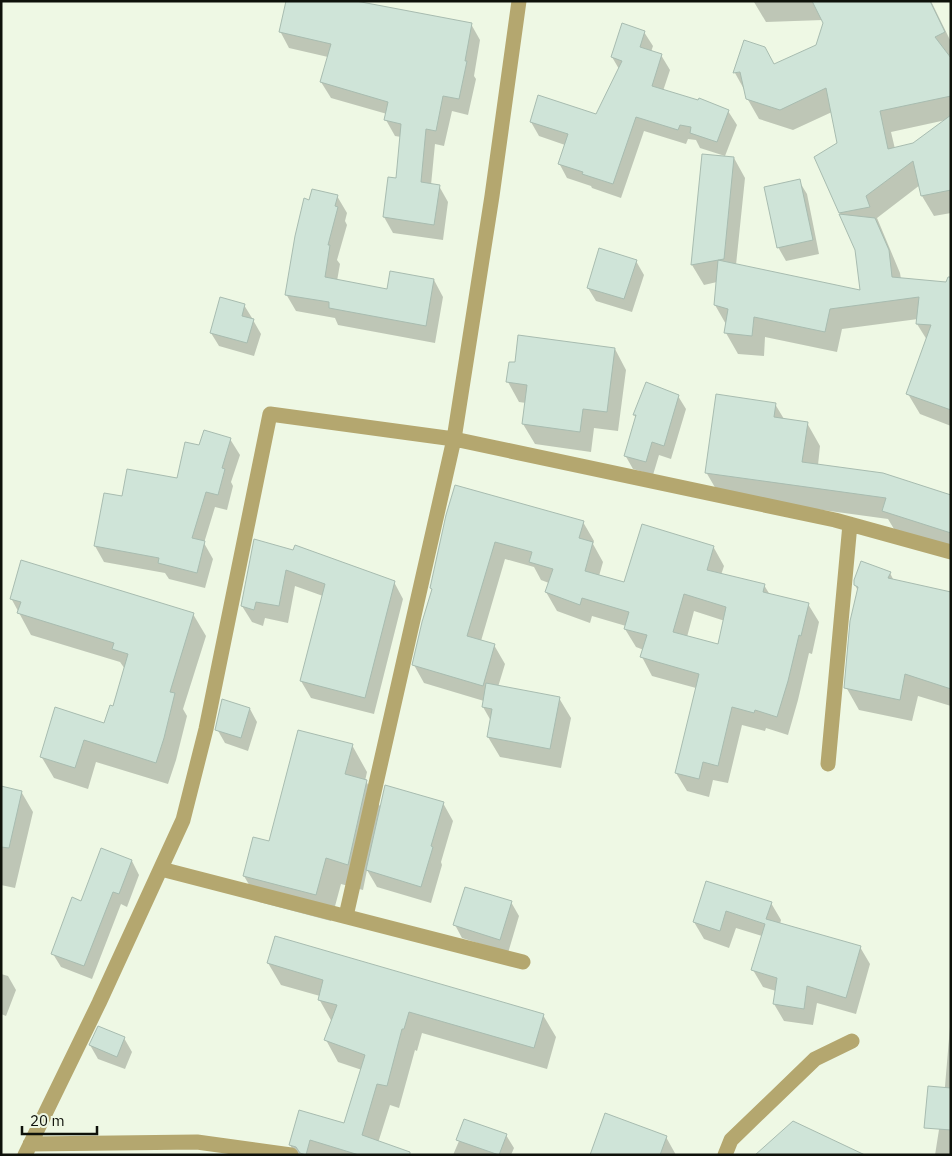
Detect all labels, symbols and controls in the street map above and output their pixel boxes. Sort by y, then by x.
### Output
scale bar [22,1104,98,1136]
text: 20 m [30,1111,65,1130]

